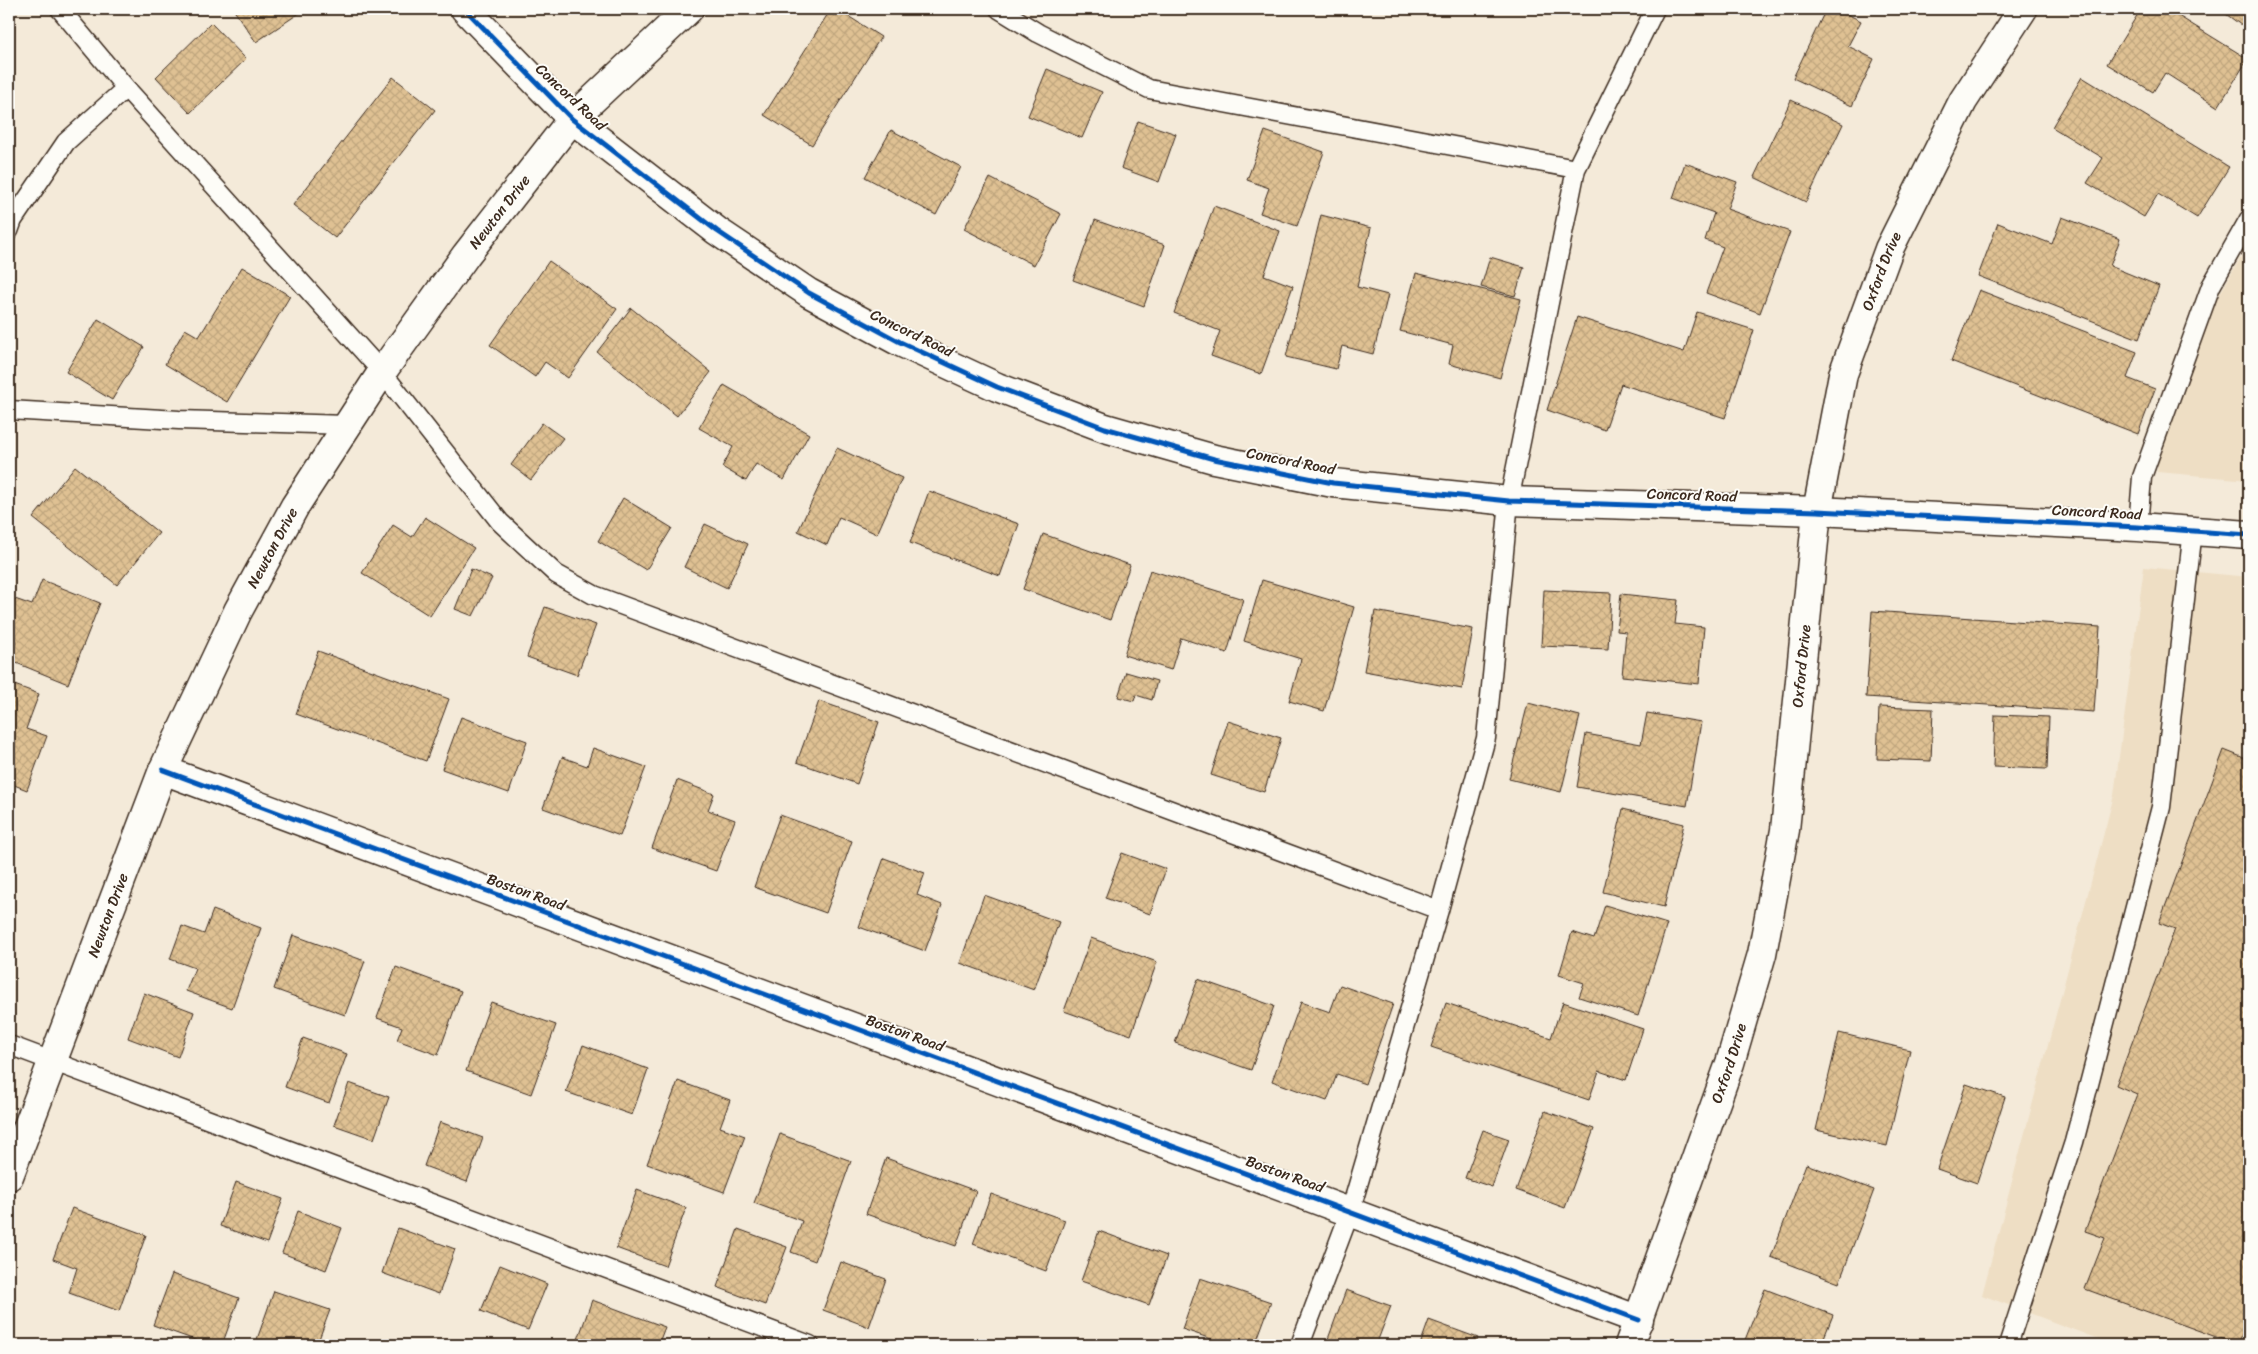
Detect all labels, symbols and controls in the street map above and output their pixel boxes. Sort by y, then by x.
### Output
street label: Concord Road [529,57,614,138]
street label: Newton Drive [462,169,537,255]
street label: Oxford Drive [1854,227,1909,314]
street label: Concord Road [866,302,959,365]
street label: Concord Road [1244,440,1339,483]
street label: Concord Road [1647,480,1739,510]
street label: Concord Road [2051,497,2144,527]
street label: Newton Drive [240,502,305,593]
street label: Oxford Drive [1784,623,1819,709]
street label: Boston Road [483,866,570,919]
street label: Newton Drive [80,869,136,961]
street label: Boston Road [862,1007,949,1060]
street label: Oxford Drive [1704,1020,1754,1107]
street label: Boston Road [1242,1148,1329,1201]

